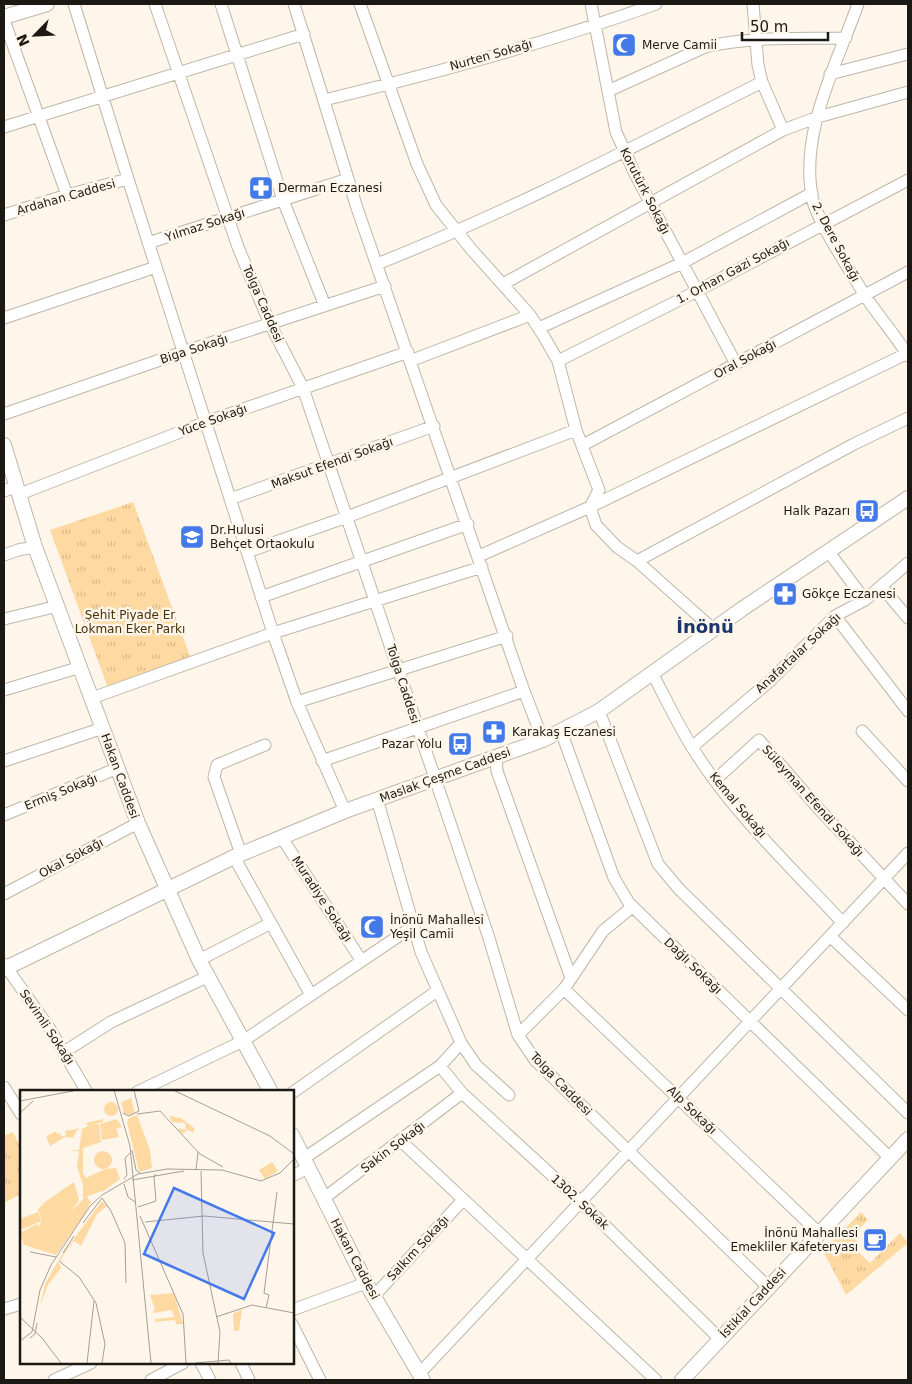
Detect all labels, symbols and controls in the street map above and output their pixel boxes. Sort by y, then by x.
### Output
north arrow [10,10,60,60]
scale bar [742,10,828,42]
text: 50 m [750,18,788,36]
text: N [13,32,33,49]
mosque icon: Merve Camii [611,32,637,58]
street label: Nurten Sokağı [448,37,534,73]
place label: Merve Camii [642,38,717,52]
street label: Korutürk Sokağı [617,145,673,237]
pharmacy icon: Derman Eczanesi [248,175,274,201]
street label: Ardahan Caddesi [15,176,117,218]
place label: Derman Eczanesi [278,181,382,195]
street label: 2. Dere Sokağı [809,200,863,284]
street label: Yılmaz Sokağı [162,205,247,245]
street label: 1. Orhan Gazi Sokağı [674,235,792,307]
street label: Tolga Caddesi [239,262,286,345]
street label: Biga Sokağı [158,331,230,367]
street label: Oral Sokağı [711,337,779,381]
street label: Yüce Sokağı [176,401,249,439]
street label: Maksut Efendi Sokağı [269,434,395,492]
bus stop icon: Halk Pazarı [854,498,880,524]
place label: Halk Pazarı [784,504,850,518]
place label: Dr.Hulusi Behçet Ortaokulu [210,523,315,551]
school or university icon: Dr.Hulusi Behçet Ortaokulu [179,524,205,550]
pharmacy icon: Gökçe Eczanesi [772,581,798,607]
place label: Gökçe Eczanesi [802,587,896,601]
park label: Şehit Piyade Er Lokman Eker Parkı [75,608,185,636]
street label: Anafartalar Sokağı [753,610,843,696]
district label: İnönü [676,616,734,637]
street label: Tolga Caddesi [383,642,422,725]
pharmacy icon: Karakaş Eczanesi [481,719,507,745]
place label: Karakaş Eczanesi [512,725,616,739]
street label: Hakan Caddesi [98,731,142,821]
bus stop icon: Pazar Yolu [447,731,473,757]
place label: Pazar Yolu [382,737,442,751]
street label: Süleyman Efendi Sokağı [759,742,867,860]
street label: Maslak Çeşme Caddesi [378,745,512,805]
street label: Kemal Sokağı [707,770,769,840]
street label: Ermiş Sokağı [22,771,100,813]
street label: Okal Sokağı [37,835,105,881]
street label: Muradiye Sokağı [289,853,355,945]
place label: İnönü Mahallesi Yeşil Camii [389,912,484,941]
mosque icon: İnönü Mahallesi Yeşil Camii [359,914,385,940]
street label: Dağlı Sokağı [661,935,725,997]
street label: Sevimli Sokağı [17,987,77,1067]
street label: Tolga Caddesi [527,1049,595,1119]
street label: Alp Sokağı [664,1083,720,1137]
inset map [20,1090,294,1364]
street label: Sakin Sokağı [358,1118,428,1176]
street label: 1302. Sokak [548,1172,612,1232]
street label: Salkım Sokağı [384,1212,452,1284]
street label: Hakan Caddesi [328,1216,382,1302]
place label: İnönü Mahallesi Emekliler Kafeteryası [731,1225,858,1254]
cafe icon: İnönü Mahallesi Emekliler Kafeteryası [862,1227,888,1253]
street label: İstiklal Caddesi [716,1264,789,1341]

